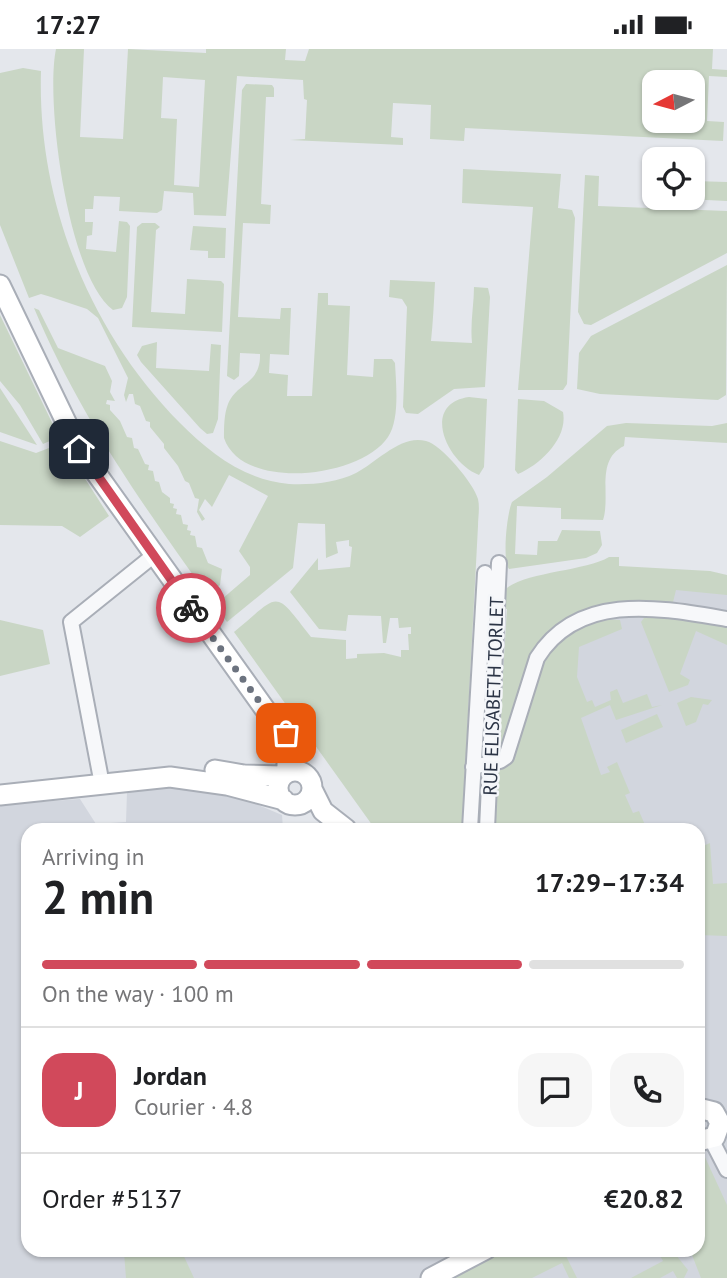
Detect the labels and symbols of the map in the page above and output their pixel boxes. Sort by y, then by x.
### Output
north arrow [642,70,705,133]
pin [49,419,109,479]
courier [156,573,226,643]
street label: RUE ELISABETH TORLET [478,596,508,796]
pin [256,703,316,763]

